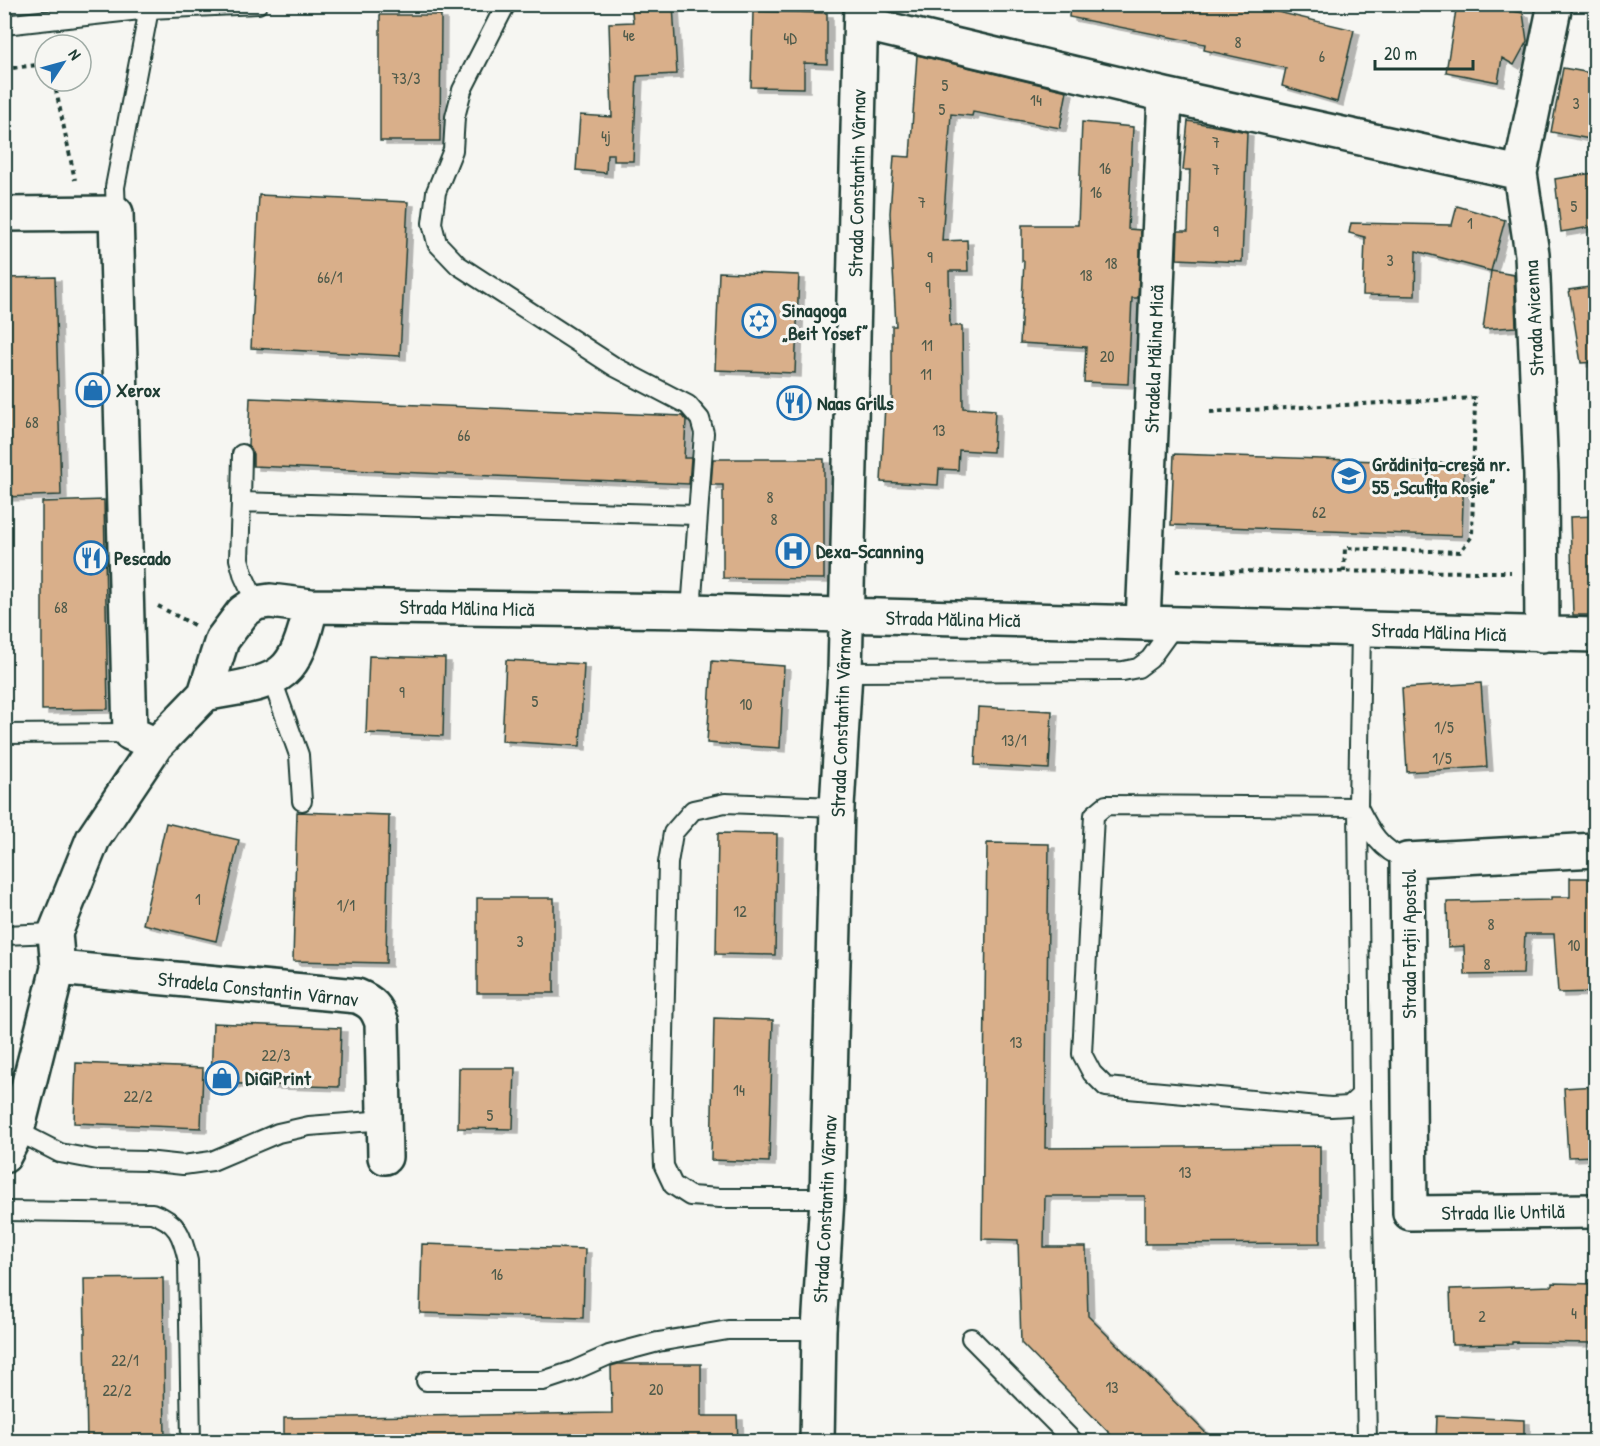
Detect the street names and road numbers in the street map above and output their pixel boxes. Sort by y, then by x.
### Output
street label: Strada Constantin Vârnav [841,89,872,277]
street label: Strada Avicenna [1517,259,1550,377]
street label: Stradela Mălina Mică [1137,284,1170,433]
street label: Strada Mălina Mică [399,593,535,622]
street label: Strada Mălina Mică [885,604,1021,633]
street label: Strada Mălina Mică [1371,616,1507,647]
street label: Strada Constantin Vârnav [824,629,857,817]
street label: Strada Frații Apostol [1395,868,1422,1019]
street label: Stradela Constantin Vârnav [157,965,360,1012]
street label: Strada Constantin Vârnav [806,1114,843,1304]
street label: Strada Ilie Untilă [1441,1197,1565,1226]

